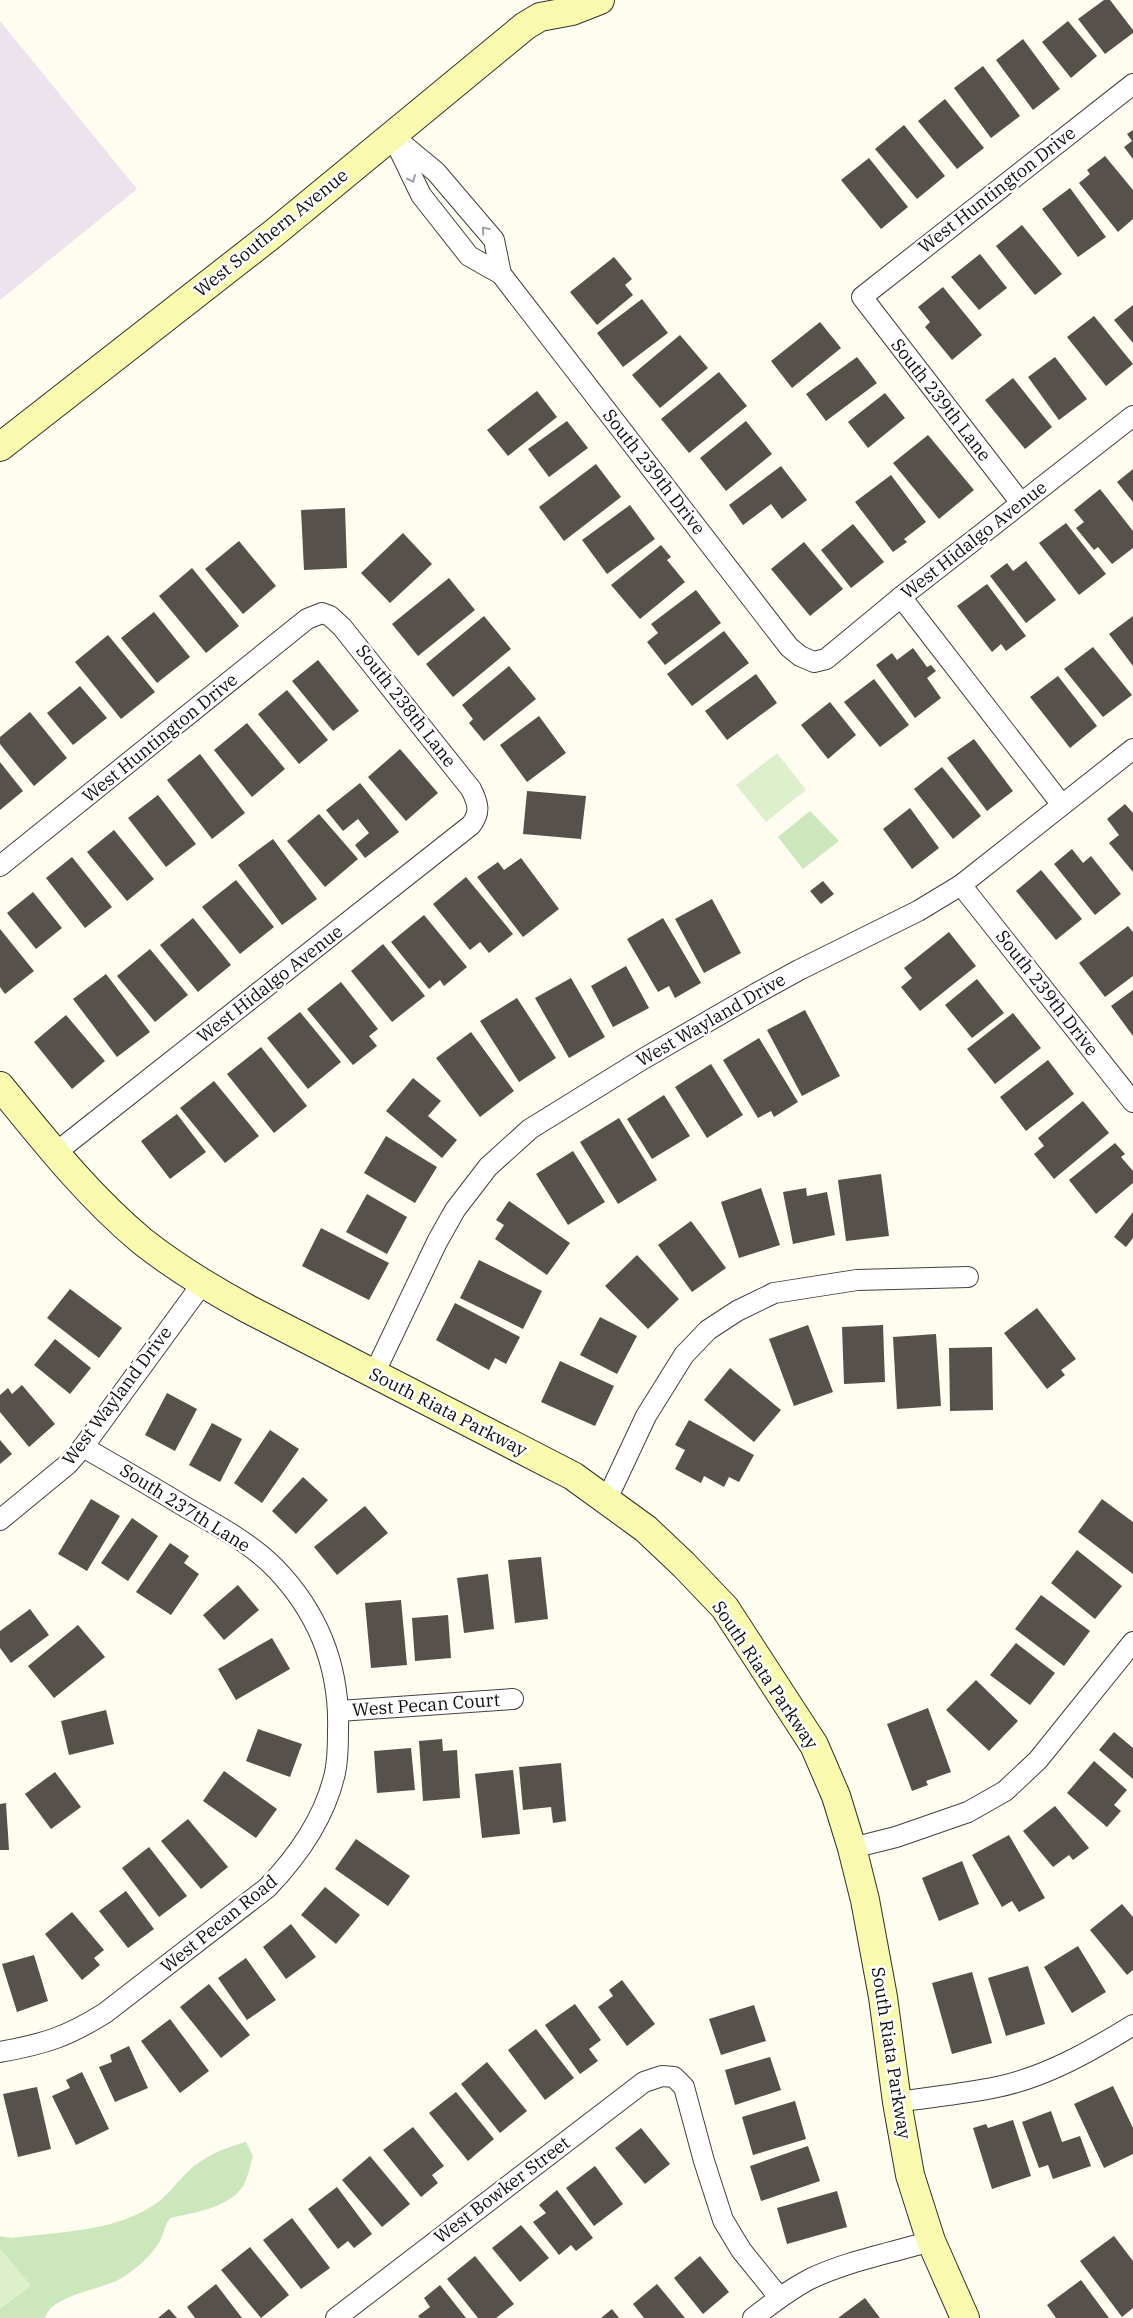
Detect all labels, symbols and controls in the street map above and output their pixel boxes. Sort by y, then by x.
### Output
street label: West Huntington Drive [913,121,1080,258]
street label: West Southern Avenue [189,163,352,302]
one-way arrow [405,174,416,183]
one-way arrow [482,226,491,235]
street label: South 239th Lane [886,334,996,466]
street label: South 239th Drive [598,404,711,539]
street label: West Hidalgo Avenue [896,476,1051,604]
street label: South 238th Lane [351,640,461,772]
street label: West Huntington Drive [77,668,242,807]
street label: West Hidalgo Avenue [192,920,347,1048]
street label: South 239th Drive [991,925,1104,1060]
street label: West Wayland Drive [632,968,789,1072]
street label: West Wayland Drive [57,1322,176,1470]
street label: South Riata Parkway [366,1362,531,1461]
street label: South 237th Lane [116,1458,255,1557]
street label: South Riata Parkway [707,1596,824,1754]
street label: West Pecan Court [351,1688,501,1721]
street label: West Pecan Road [156,1869,282,1978]
street label: South Riata Parkway [867,1965,917,2141]
street label: West Bowker Street [429,2131,574,2248]

